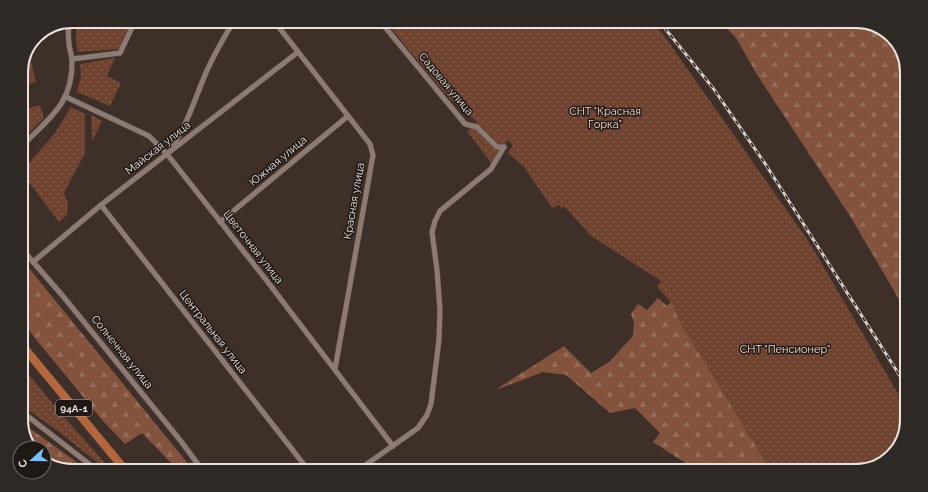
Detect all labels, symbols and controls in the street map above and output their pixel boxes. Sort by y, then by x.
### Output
street label: Садовая улица [416,50,476,118]
park label: СНТ "Красная Горка" [569,105,641,131]
street label: Майская улица [123,119,193,177]
street label: Южная улица [247,133,309,189]
street label: Красная улица [341,162,367,240]
street label: Цветочная улица [220,208,286,286]
street label: Центральная улица [176,288,250,376]
street label: Солнечная улица [88,313,156,391]
park label: СНТ "Пенсионер" [740,343,830,356]
road number: 94А-1 [56,400,92,416]
north arrow [12,440,52,480]
text: С [16,457,31,469]

